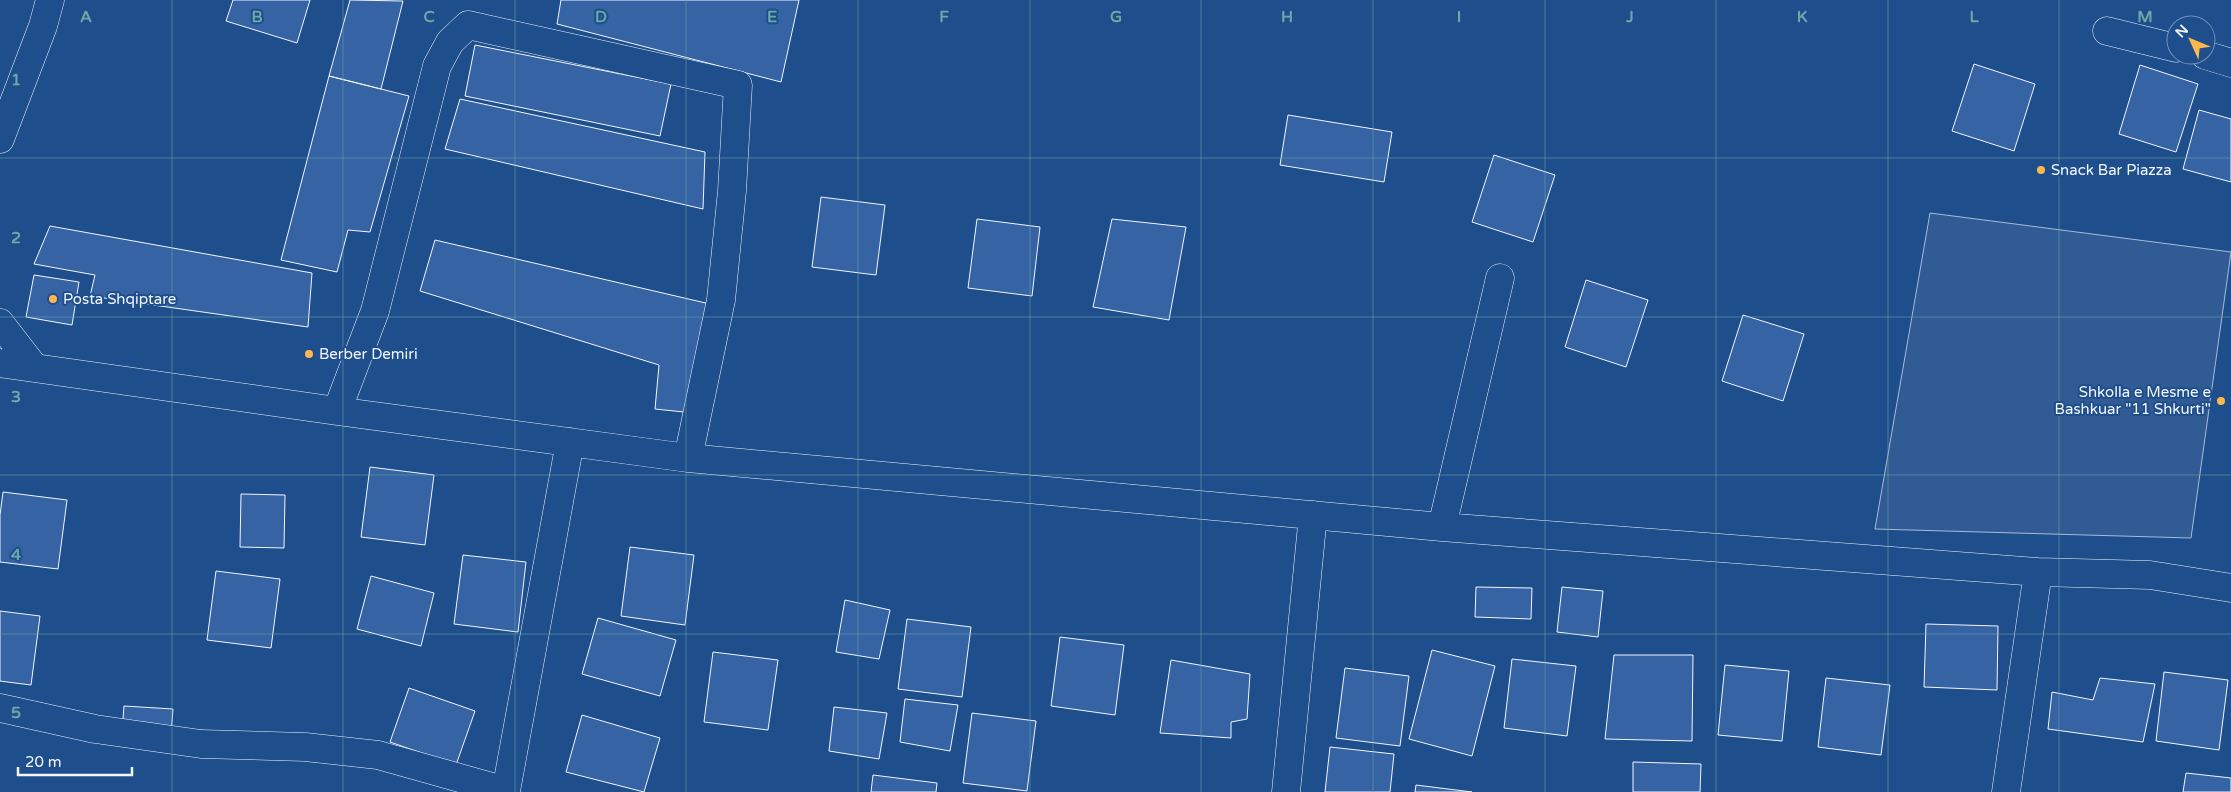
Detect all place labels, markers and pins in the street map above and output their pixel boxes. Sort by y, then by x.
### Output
place label: Snack Bar Piazza [2051,161,2172,179]
marker: Snack Bar Piazza [2035,164,2047,176]
place label: Posta Shqiptare [63,290,176,308]
marker: Posta Shqiptare [47,293,59,305]
place label: Berber Demiri [319,345,418,363]
marker: Berber Demiri [303,348,315,360]
place label: Shkolla e Mesme e Bashkuar "11 Shkurti" [2055,383,2211,418]
marker: Shkolla e Mesme e Bashkuar "11 Shkurti" [2215,395,2227,407]

